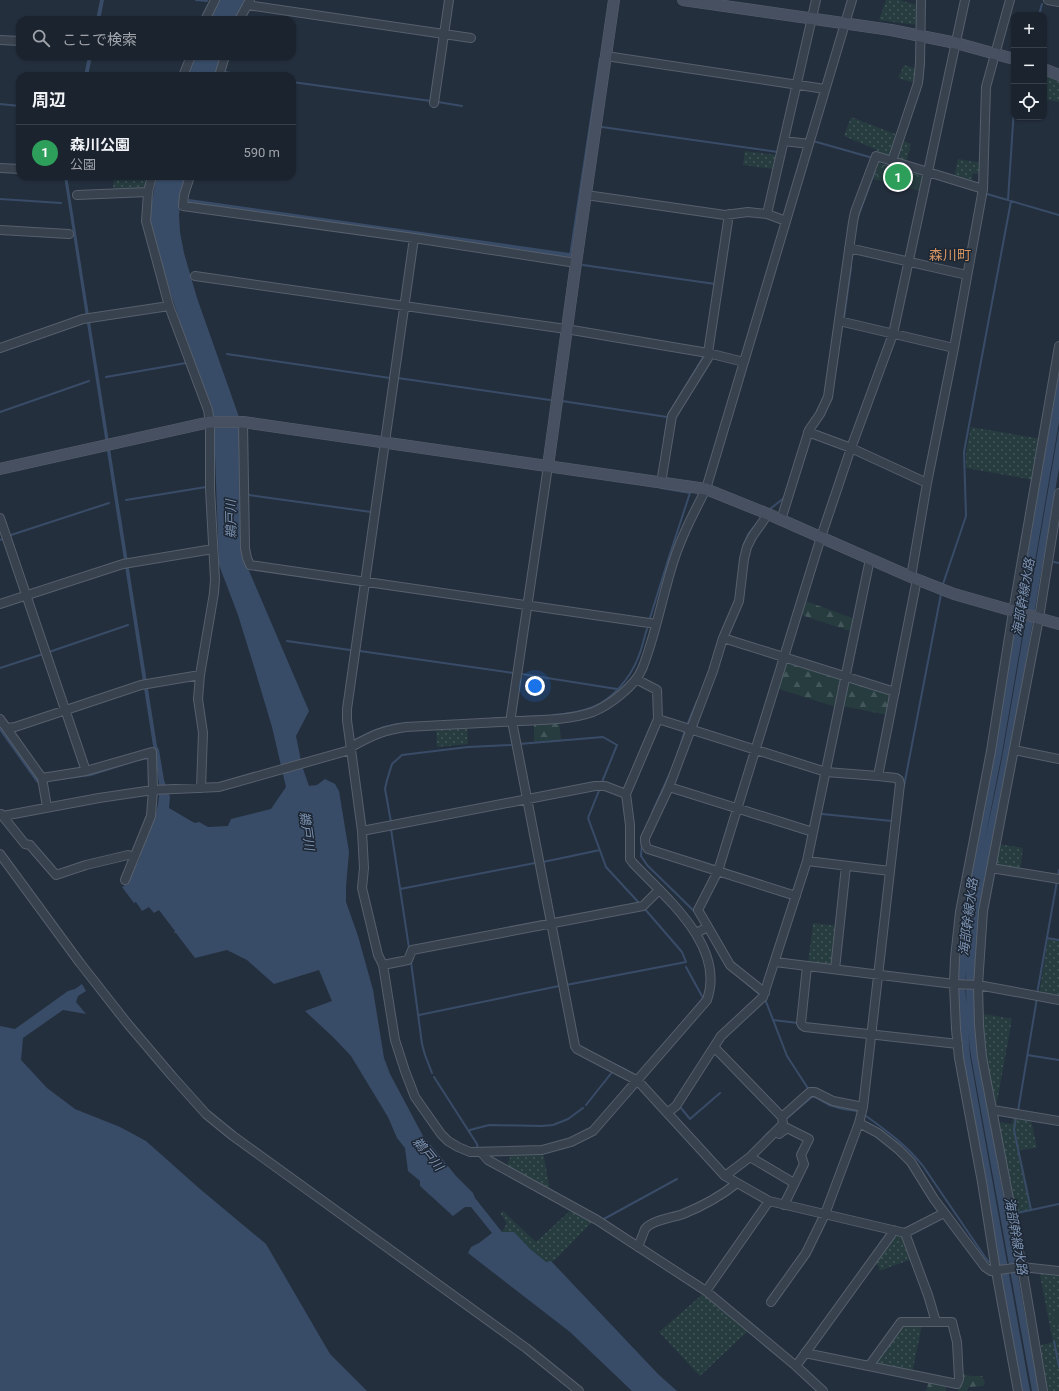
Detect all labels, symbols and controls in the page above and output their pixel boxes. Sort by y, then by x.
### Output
map controls [1011,12,1047,120]
button: + [1011,12,1047,48]
search box [16,16,296,60]
icon: search [30,27,52,49]
text: ここで検索 [62,31,137,49]
button: − [1011,48,1047,84]
button: locate [1011,84,1047,120]
text: 周辺 [32,90,66,110]
text: 森川公園 [70,136,130,154]
text: 1 [41,145,49,160]
text: 590 m [243,145,280,160]
text: 公園 [70,157,96,172]
pin: 1 [885,162,911,192]
district label: 森川町 [929,247,971,263]
water label: 鵜戸川 [223,497,239,539]
water label: 海部幹線水路 [1009,556,1037,637]
your location [525,676,545,696]
water label: 鵜戸川 [297,811,317,853]
water label: 海部幹線水路 [956,876,980,957]
water label: 鵜戸川 [410,1134,448,1175]
water label: 海部幹線水路 [1002,1196,1030,1277]

